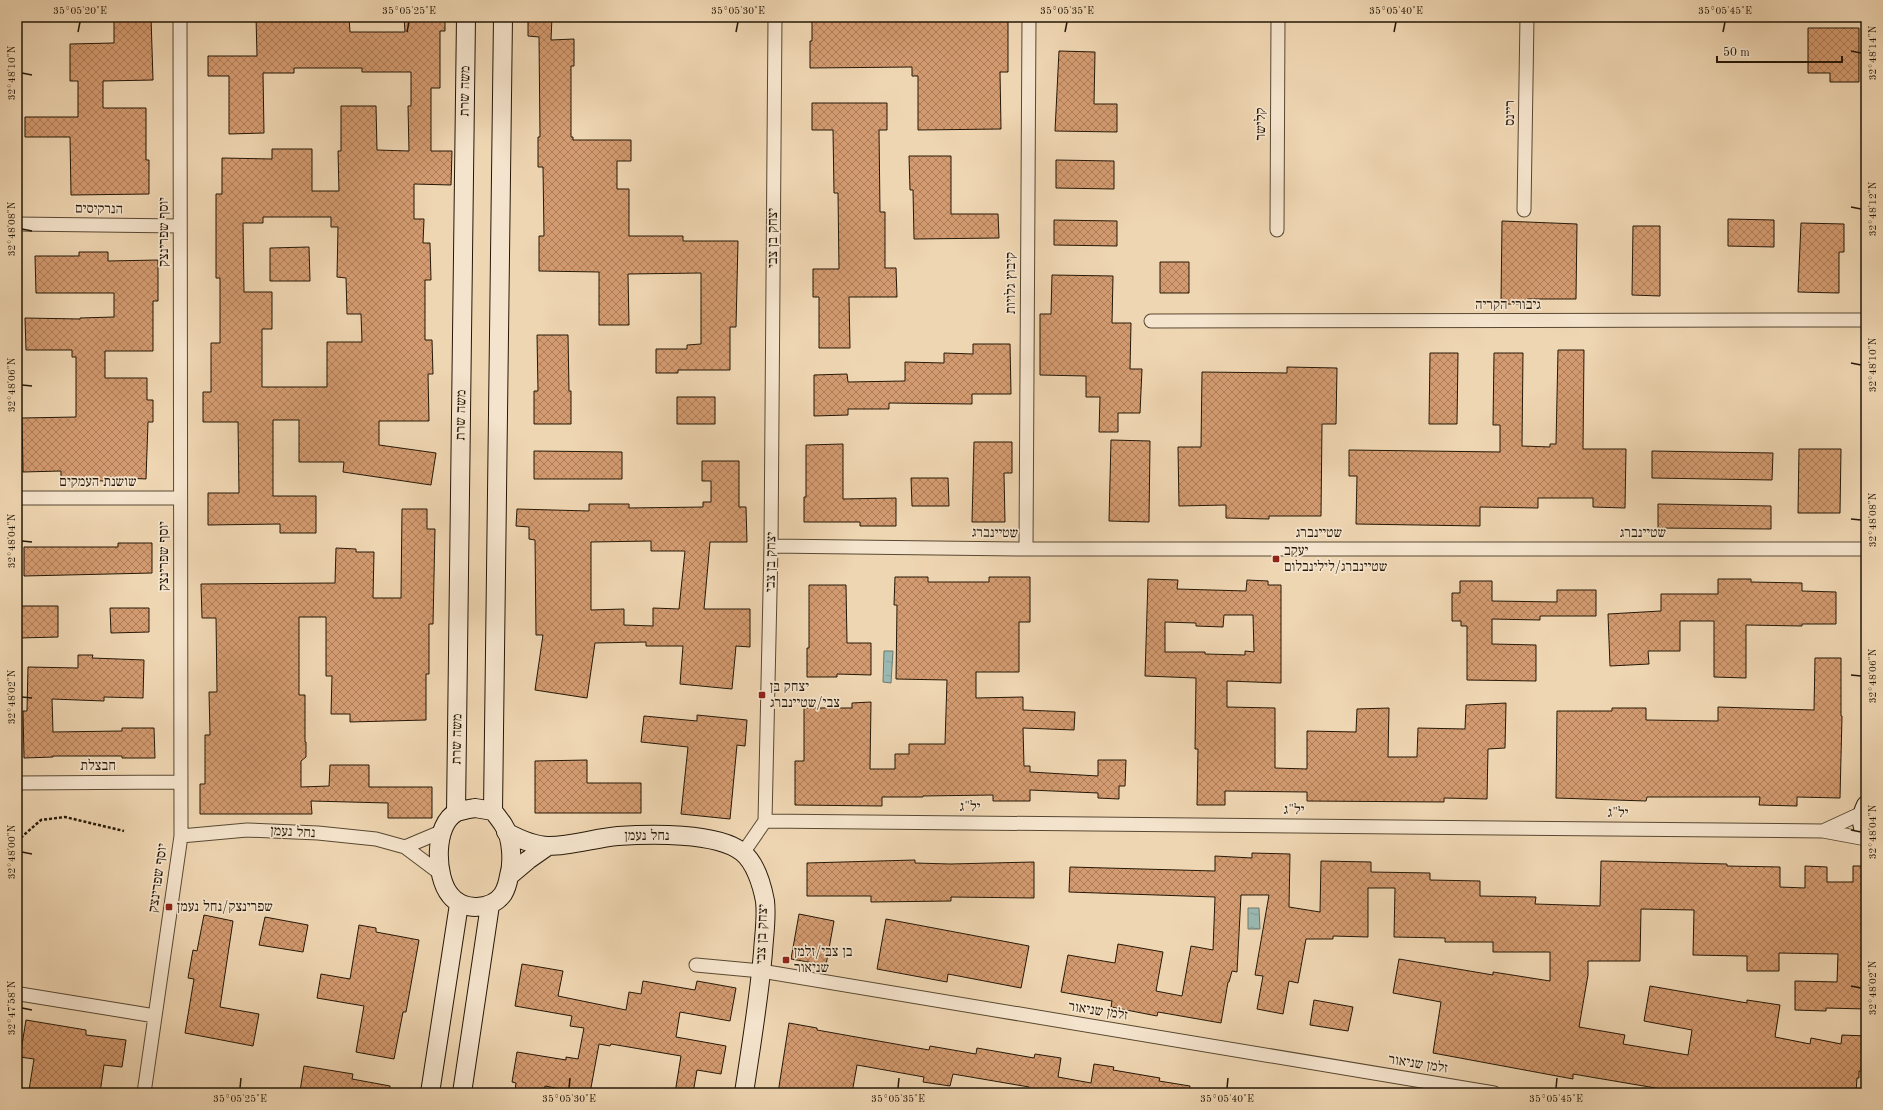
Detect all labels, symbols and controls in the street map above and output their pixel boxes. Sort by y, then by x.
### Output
text: 35°05'20"E [53,6,107,16]
text: 35°05'25"E [382,6,436,16]
text: 35°05'30"E [711,6,765,16]
text: 35°05'35"E [1040,6,1094,16]
text: 35°05'40"E [1369,6,1423,16]
text: 35°05'45"E [1698,6,1752,16]
text: 32°48'14"N [1868,25,1878,80]
scale bar [1717,38,1842,64]
text: 32°48'10"N [7,45,17,100]
text: 50 m [1723,46,1750,59]
street label: משה שרת [458,66,472,116]
street label: ריינס [1503,100,1517,126]
street label: קלישר [1253,108,1268,140]
text: 32°48'12"N [1868,181,1878,236]
street label: יוסף שפרינצק [157,197,171,267]
text: 32°48'08"N [7,201,17,256]
street label: הנרקיסים [75,202,123,216]
street label: יצחק בן צבי [766,208,780,268]
street label: קיבוץ גלויות [1003,252,1018,314]
street label: גיבורי הקריה [1475,298,1541,312]
text: 32°48'10"N [1868,337,1878,392]
text: 32°48'06"N [7,357,17,412]
street label: משה שרת [454,390,468,440]
street label: שושנת העמקים [59,475,137,489]
text: 32°48'08"N [1868,492,1878,547]
text: 32°48'04"N [7,513,17,568]
street label: יוסף שפרינצק [157,521,171,591]
street label: שטיינברג [972,526,1019,540]
street label: שטיינברג [1296,526,1343,540]
street label: שטיינברג [1620,526,1667,540]
street label: יצחק בן צבי [763,532,779,592]
place label: יעקב שטיינברג/לילינבלום [1284,544,1388,574]
marker: יעקב שטיינברג/לילינבלום [1271,554,1281,564]
text: 32°48'06"N [1868,648,1878,703]
text: 32°48'02"N [7,669,17,724]
place label: יצחק בן צבי/שטיינברג [770,680,840,710]
marker: יצחק בן צבי/שטיינברג [757,690,767,700]
street label: משה שרת [450,714,464,764]
street label: חבצלת [80,758,116,773]
street label: יל"ג [959,799,981,814]
street label: יל"ג [1283,802,1305,817]
text: 32°48'04"N [1868,804,1878,859]
street label: יל"ג [1607,805,1629,820]
street label: נחל נעמן [270,823,316,840]
text: 32°48'00"N [7,824,17,879]
street label: נחל נעמן [624,828,670,843]
street label: יוסף שפרינצק [146,842,170,914]
place label: שפרינצק/נחל נעמן [177,899,273,914]
marker: שפרינצק/נחל נעמן [164,902,174,912]
street label: יצחק בן צבי [754,904,770,964]
place label: בן צבי/זלמן שניאור [794,944,853,975]
marker: בן צבי/זלמן שניאור [781,955,791,965]
text: 32°48'02"N [1868,960,1878,1015]
text: 32°47'58"N [7,980,17,1035]
street label: זלמן שניאור [1067,998,1129,1023]
street label: זלמן שניאור [1387,1051,1449,1076]
text: 35°05'25"E [213,1094,267,1104]
text: 35°05'30"E [542,1094,596,1104]
text: 35°05'35"E [871,1094,925,1104]
text: 35°05'40"E [1200,1094,1254,1104]
text: 35°05'45"E [1529,1094,1583,1104]

